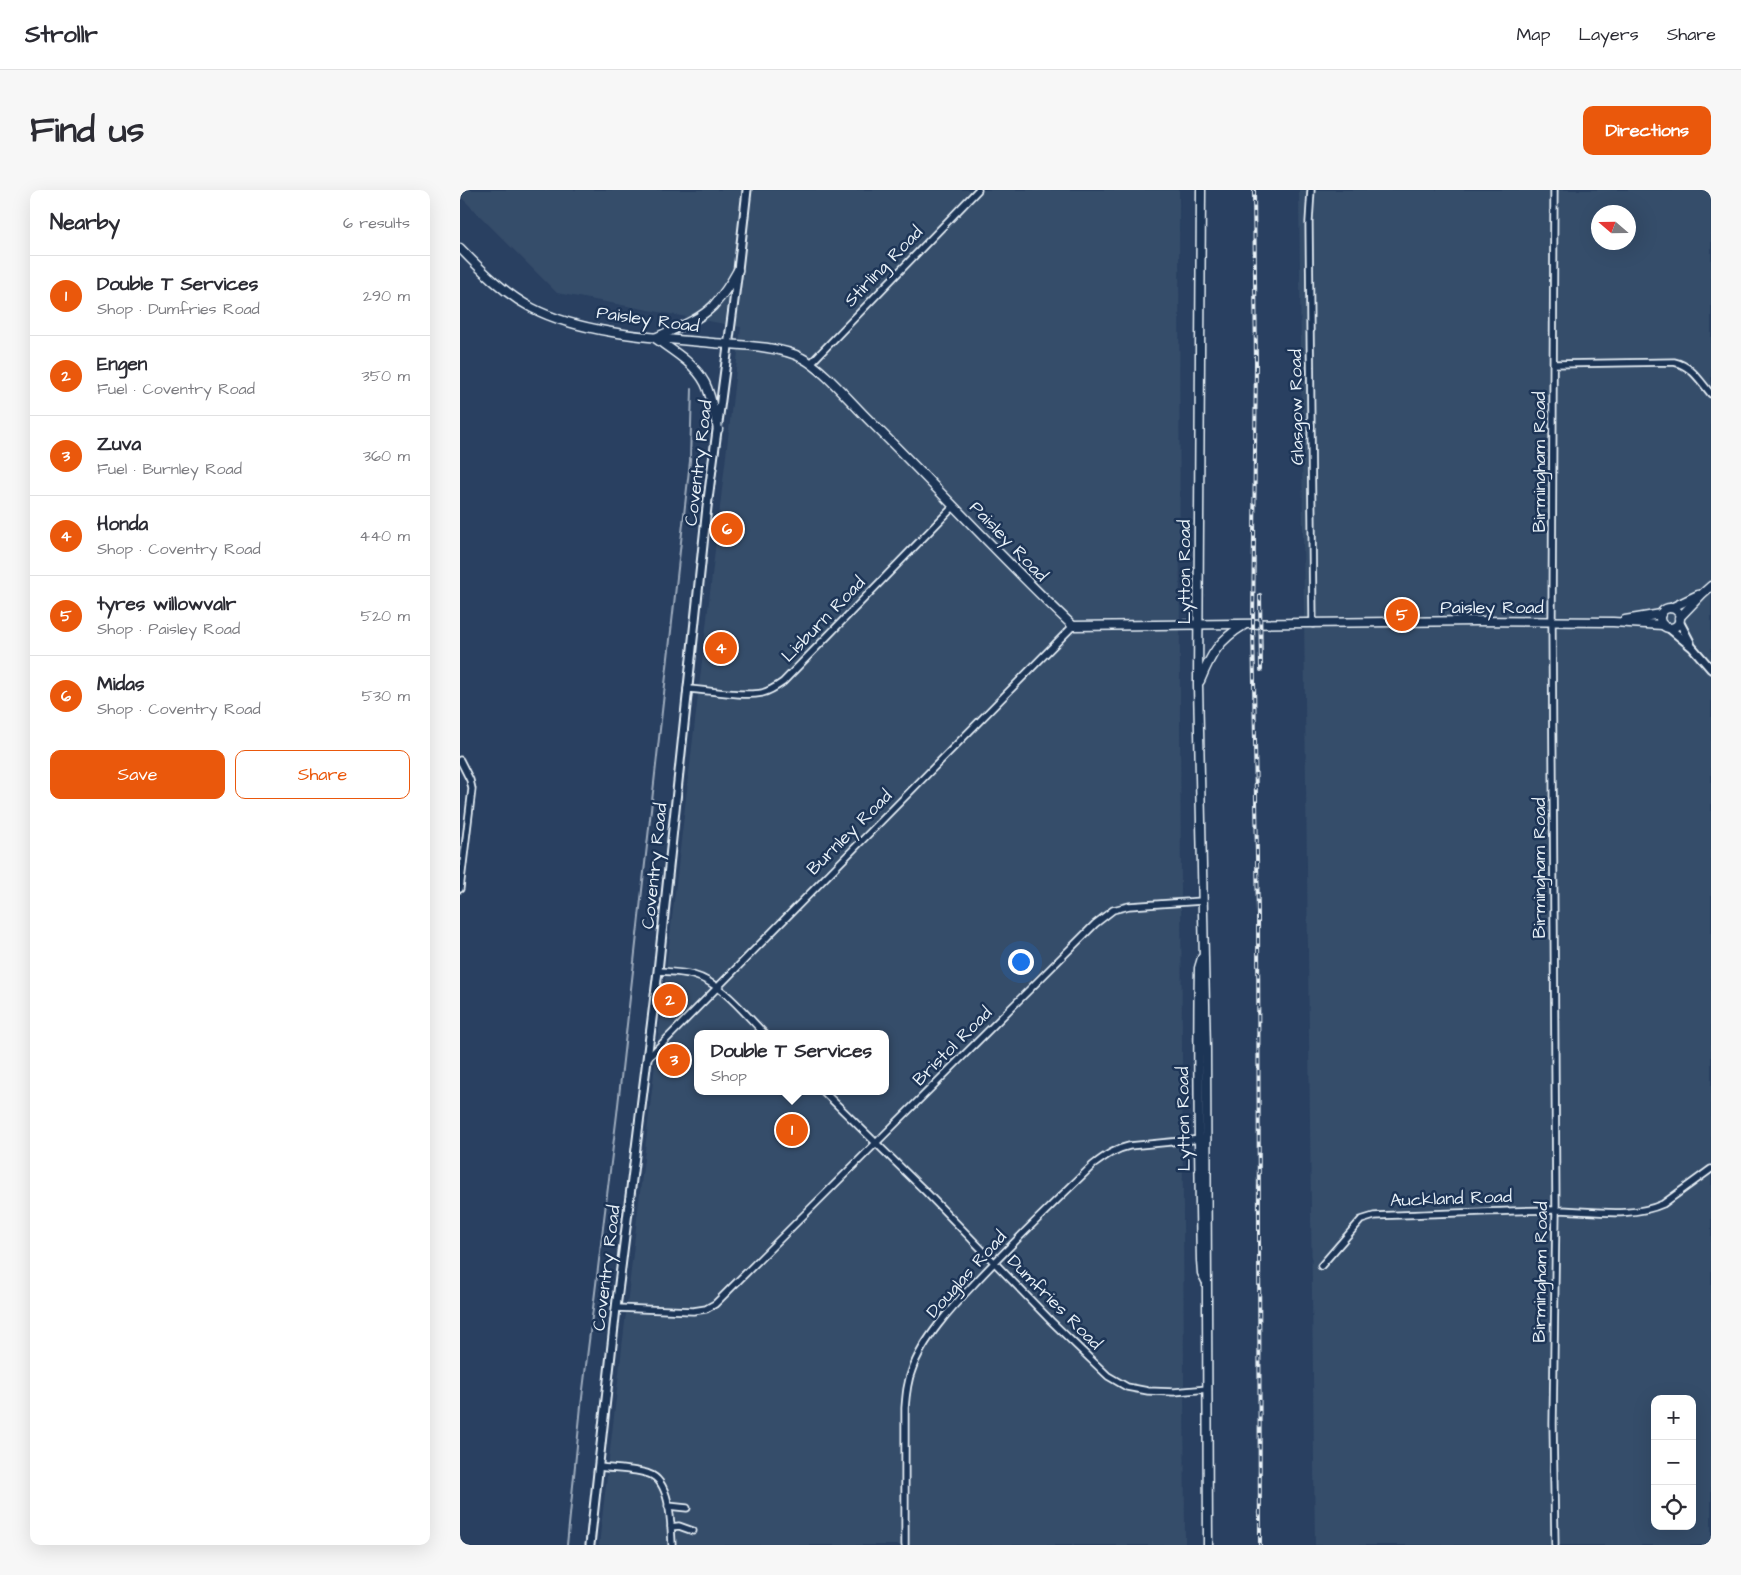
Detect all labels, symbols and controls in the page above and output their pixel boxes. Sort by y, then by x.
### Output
text: Strollr [25,18,98,52]
text: Map [1516,22,1550,47]
text: Layers [1578,22,1639,47]
text: Share [1667,22,1716,47]
text: Find us [30,106,144,155]
button: Directions [1583,106,1711,155]
north arrow [1591,205,1636,250]
text: Nearby [50,208,120,237]
text: 6 results [343,212,410,234]
street label: Stirling Road [838,220,929,313]
text: Double T Services [97,271,258,298]
text: 1 [65,285,67,307]
text: 290 m [363,285,410,307]
text: Shop · Dumfries Road [97,298,260,320]
street label: Paisley Road [595,300,701,340]
street label: Glasgow Road [1283,349,1311,465]
text: Engen [97,351,147,378]
text: 2 [61,365,71,387]
text: 350 m [362,365,410,387]
text: Fuel · Coventry Road [97,378,255,400]
street label: Birmingham Road [1527,391,1553,533]
street label: Coventry Road [678,399,720,528]
text: Zuva [97,431,141,458]
text: 3 [62,445,70,467]
text: 360 m [363,445,410,467]
text: Fuel · Burnley Road [97,458,242,480]
street label: Paisley Road [963,495,1054,588]
pin: 6 [711,510,743,548]
text: Honda [97,511,148,538]
street label: Lytton Road [1172,520,1198,624]
text: 4 [61,525,71,547]
text: 440 m [359,525,410,547]
text: Shop · Coventry Road [97,538,261,560]
street label: Lisburn Road [776,571,871,668]
text: tyres willowvalr [97,591,236,618]
street label: Paisley Road [1440,595,1544,621]
pin: 5 [1386,596,1418,634]
text: 5 [60,605,72,627]
text: 520 m [361,605,410,627]
text: Shop · Paisley Road [97,618,240,640]
pin: 4 [705,629,737,667]
text: Midas [97,671,145,698]
text: 6 [61,685,71,707]
text: 530 m [362,685,410,707]
text: Shop · Coventry Road [97,698,261,720]
button: Save [50,750,225,799]
button: Share [235,750,410,799]
street label: Burnley Road [801,784,898,881]
street label: Birmingham Road [1527,797,1553,939]
street label: Coventry Road [635,802,675,930]
your location [1008,949,1034,975]
pin: 2 [654,981,686,1019]
street label: Bristol Road [907,1001,998,1092]
popup [694,1030,889,1095]
text: Double T Services [711,1038,872,1065]
pin: 3 [658,1041,690,1079]
text: Shop [711,1065,747,1087]
street label: Lytton Road [1170,1066,1198,1171]
pin: 1 [776,1111,808,1149]
street label: Auckland Road [1390,1184,1512,1213]
street label: Birmingham Road [1527,1201,1555,1343]
street label: Coventry Road [586,1204,628,1333]
street label: Douglas Road [920,1225,1013,1324]
street label: Dumfries Road [1001,1249,1108,1356]
map controls [1651,1395,1696,1530]
button: + [1651,1395,1696,1440]
button: − [1651,1440,1696,1485]
button: locate [1651,1485,1696,1530]

